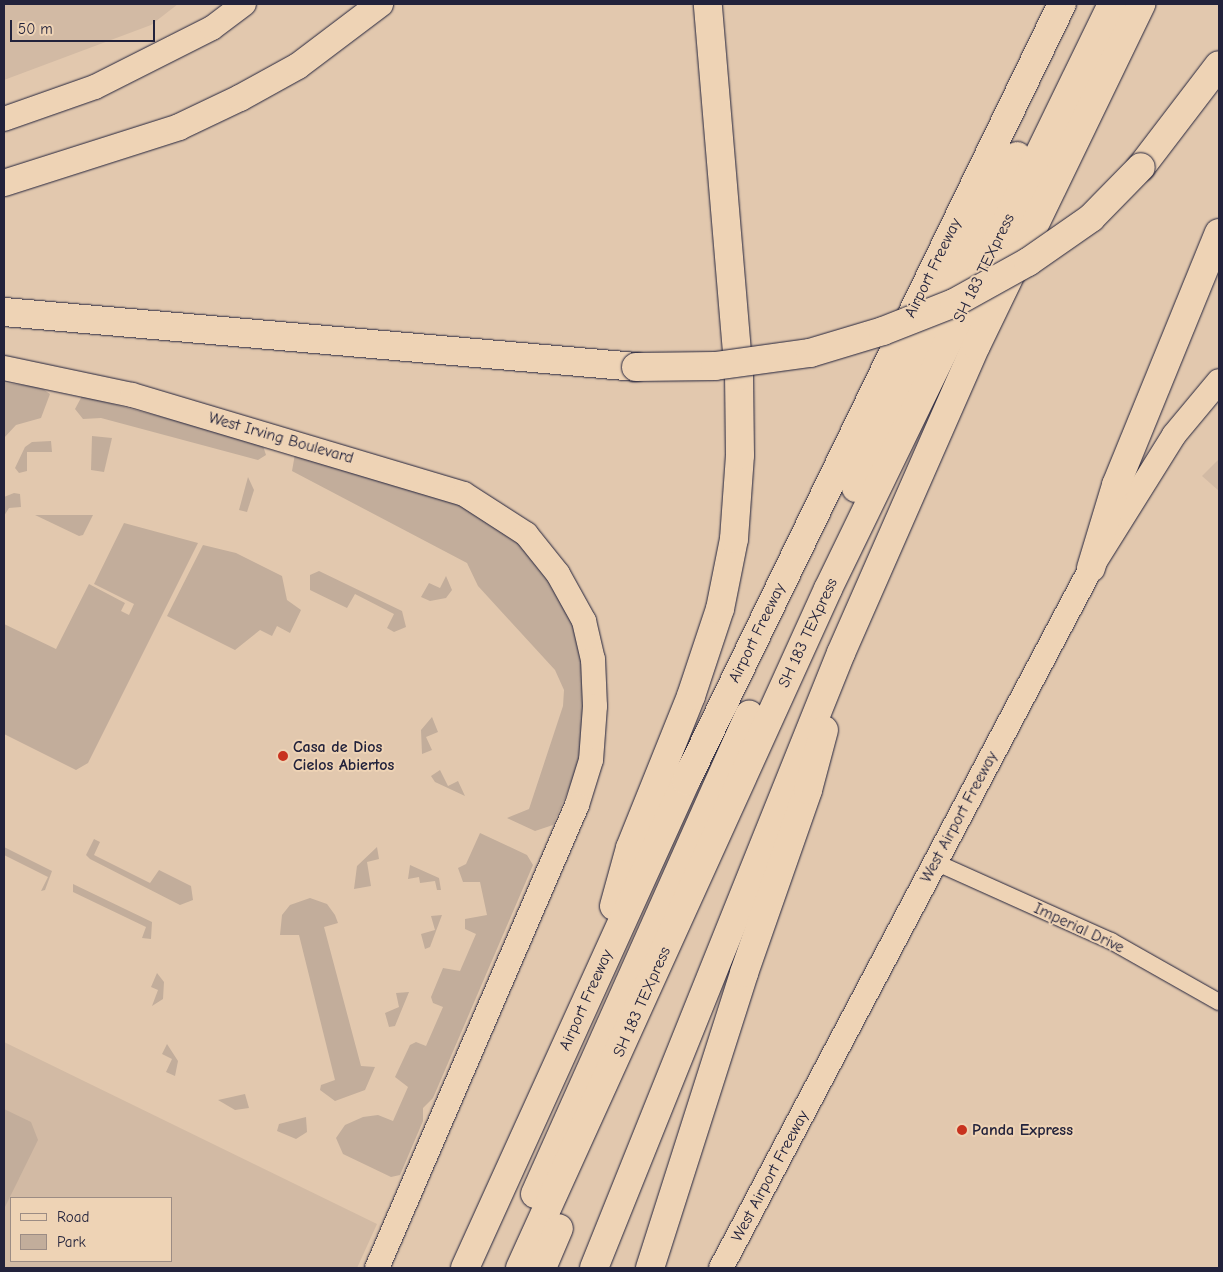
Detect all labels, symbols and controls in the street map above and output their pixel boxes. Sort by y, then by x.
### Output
scale bar [12,10,158,42]
text: 50 m [18,20,53,38]
street label: SH 183 TEXpress [949,210,1019,326]
street label: Airport Freeway [901,215,965,321]
street label: West Irving Boulevard [206,408,356,468]
street label: SH 183 TEXpress [774,575,842,691]
street label: Airport Freeway [725,580,789,686]
place label: Casa de Dios Cielos Abiertos [293,737,394,775]
street label: West Airport Freeway [916,748,1002,886]
marker: Casa de Dios Cielos Abiertos [277,750,289,762]
street label: Imperial Drive [1031,899,1127,957]
street label: SH 183 TEXpress [609,944,675,1060]
street label: Airport Freeway [555,947,617,1053]
street label: West Airport Freeway [727,1107,813,1245]
place label: Panda Express [972,1120,1073,1140]
marker: Panda Express [956,1124,968,1136]
legend [10,1197,172,1262]
text: Road [57,1208,89,1226]
text: Park [57,1233,86,1251]

